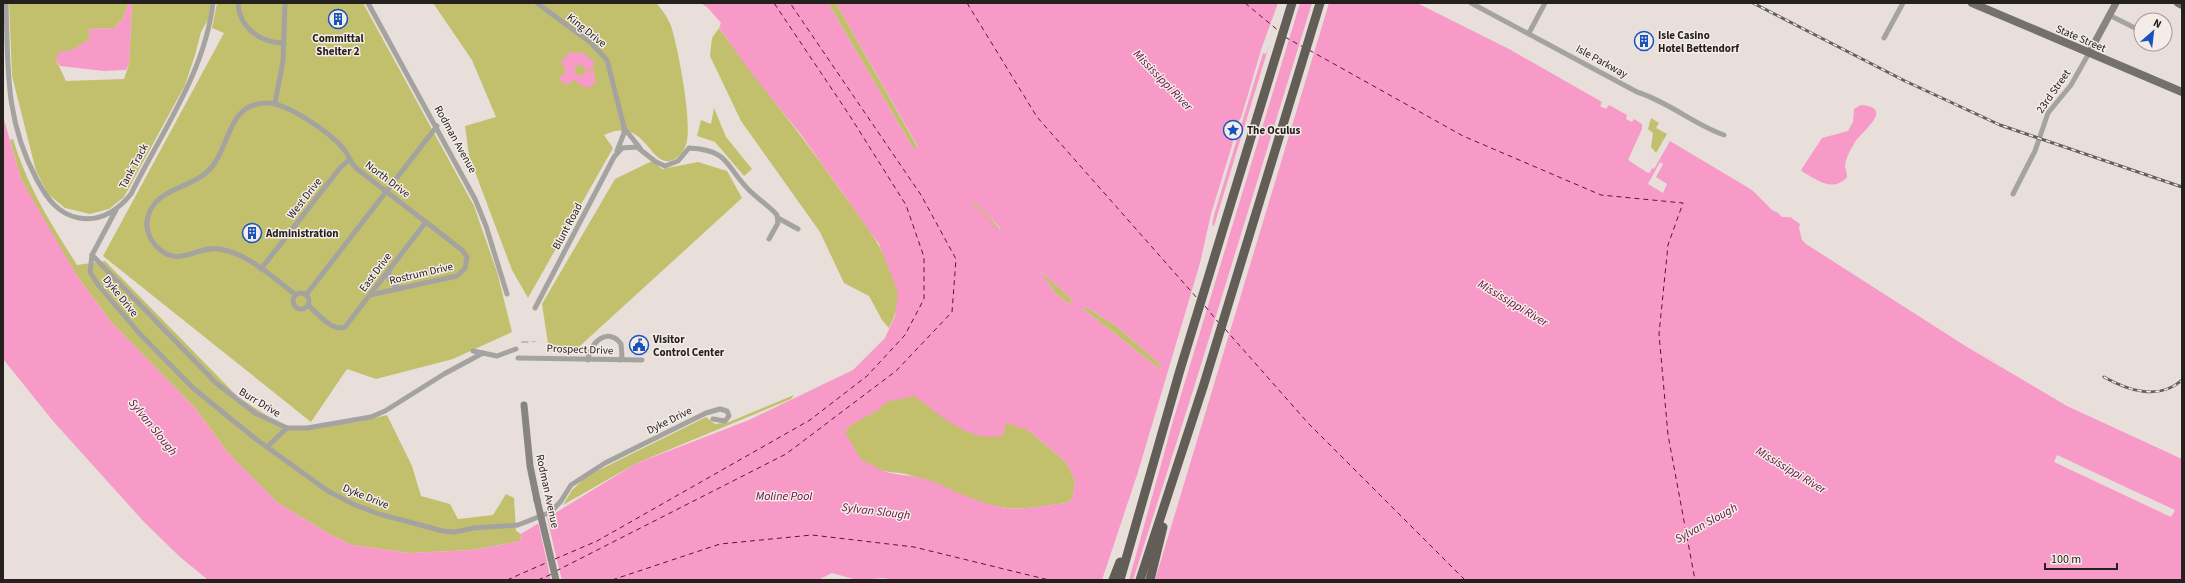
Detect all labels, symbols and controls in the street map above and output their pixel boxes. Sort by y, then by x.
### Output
building icon: Committal Shelter 2 [327,8,349,30]
street label: King Drive [564,10,610,51]
north arrow [2133,12,2173,52]
text: N [2151,15,2164,32]
street label: State Street [2053,21,2109,56]
place label: Isle Casino Hotel Bettendorf [1658,28,1740,56]
building icon: Isle Casino Hotel Bettendorf [1633,30,1655,52]
place label: Committal Shelter 2 [312,31,365,59]
street label: Isle Parkway [1573,41,1630,82]
water label: Mississippi River [1129,46,1197,115]
street label: 23rd Street [2033,66,2074,116]
street label: Rodman Avenue [431,103,481,176]
place icon: The Oculus [1222,119,1244,141]
place label: The Oculus [1247,123,1301,138]
street label: Tank Track [115,140,152,192]
street label: North Drive [362,158,414,202]
street label: West Drive [284,174,325,222]
street label: Blunt Road [549,200,586,252]
building icon: Administration [241,222,263,244]
place label: Administration [265,226,339,241]
street label: East Drive [356,249,395,295]
street label: Rostrum Drive [388,259,455,288]
street label: Dyke Drive [99,273,142,320]
water label: Mississippi River [1474,276,1552,332]
place label: Visitor Control Center [652,332,725,360]
public building icon: Visitor Control Center [628,334,650,356]
street label: Prospect Drive [546,341,614,358]
street label: Burr Drive [236,384,284,421]
water label: Sylvan Slough [124,395,181,459]
street label: Dyke Drive [644,403,695,438]
water label: Mississippi River [1752,443,1830,499]
street label: Rodman Avenue [532,453,563,530]
street label: Dyke Drive [340,480,392,513]
water label: Moline Pool [756,488,812,505]
water label: Sylvan Slough [841,499,911,524]
water label: Sylvan Slough [1672,499,1741,548]
scale bar [2045,545,2117,571]
text: 100 m [2051,551,2081,568]

